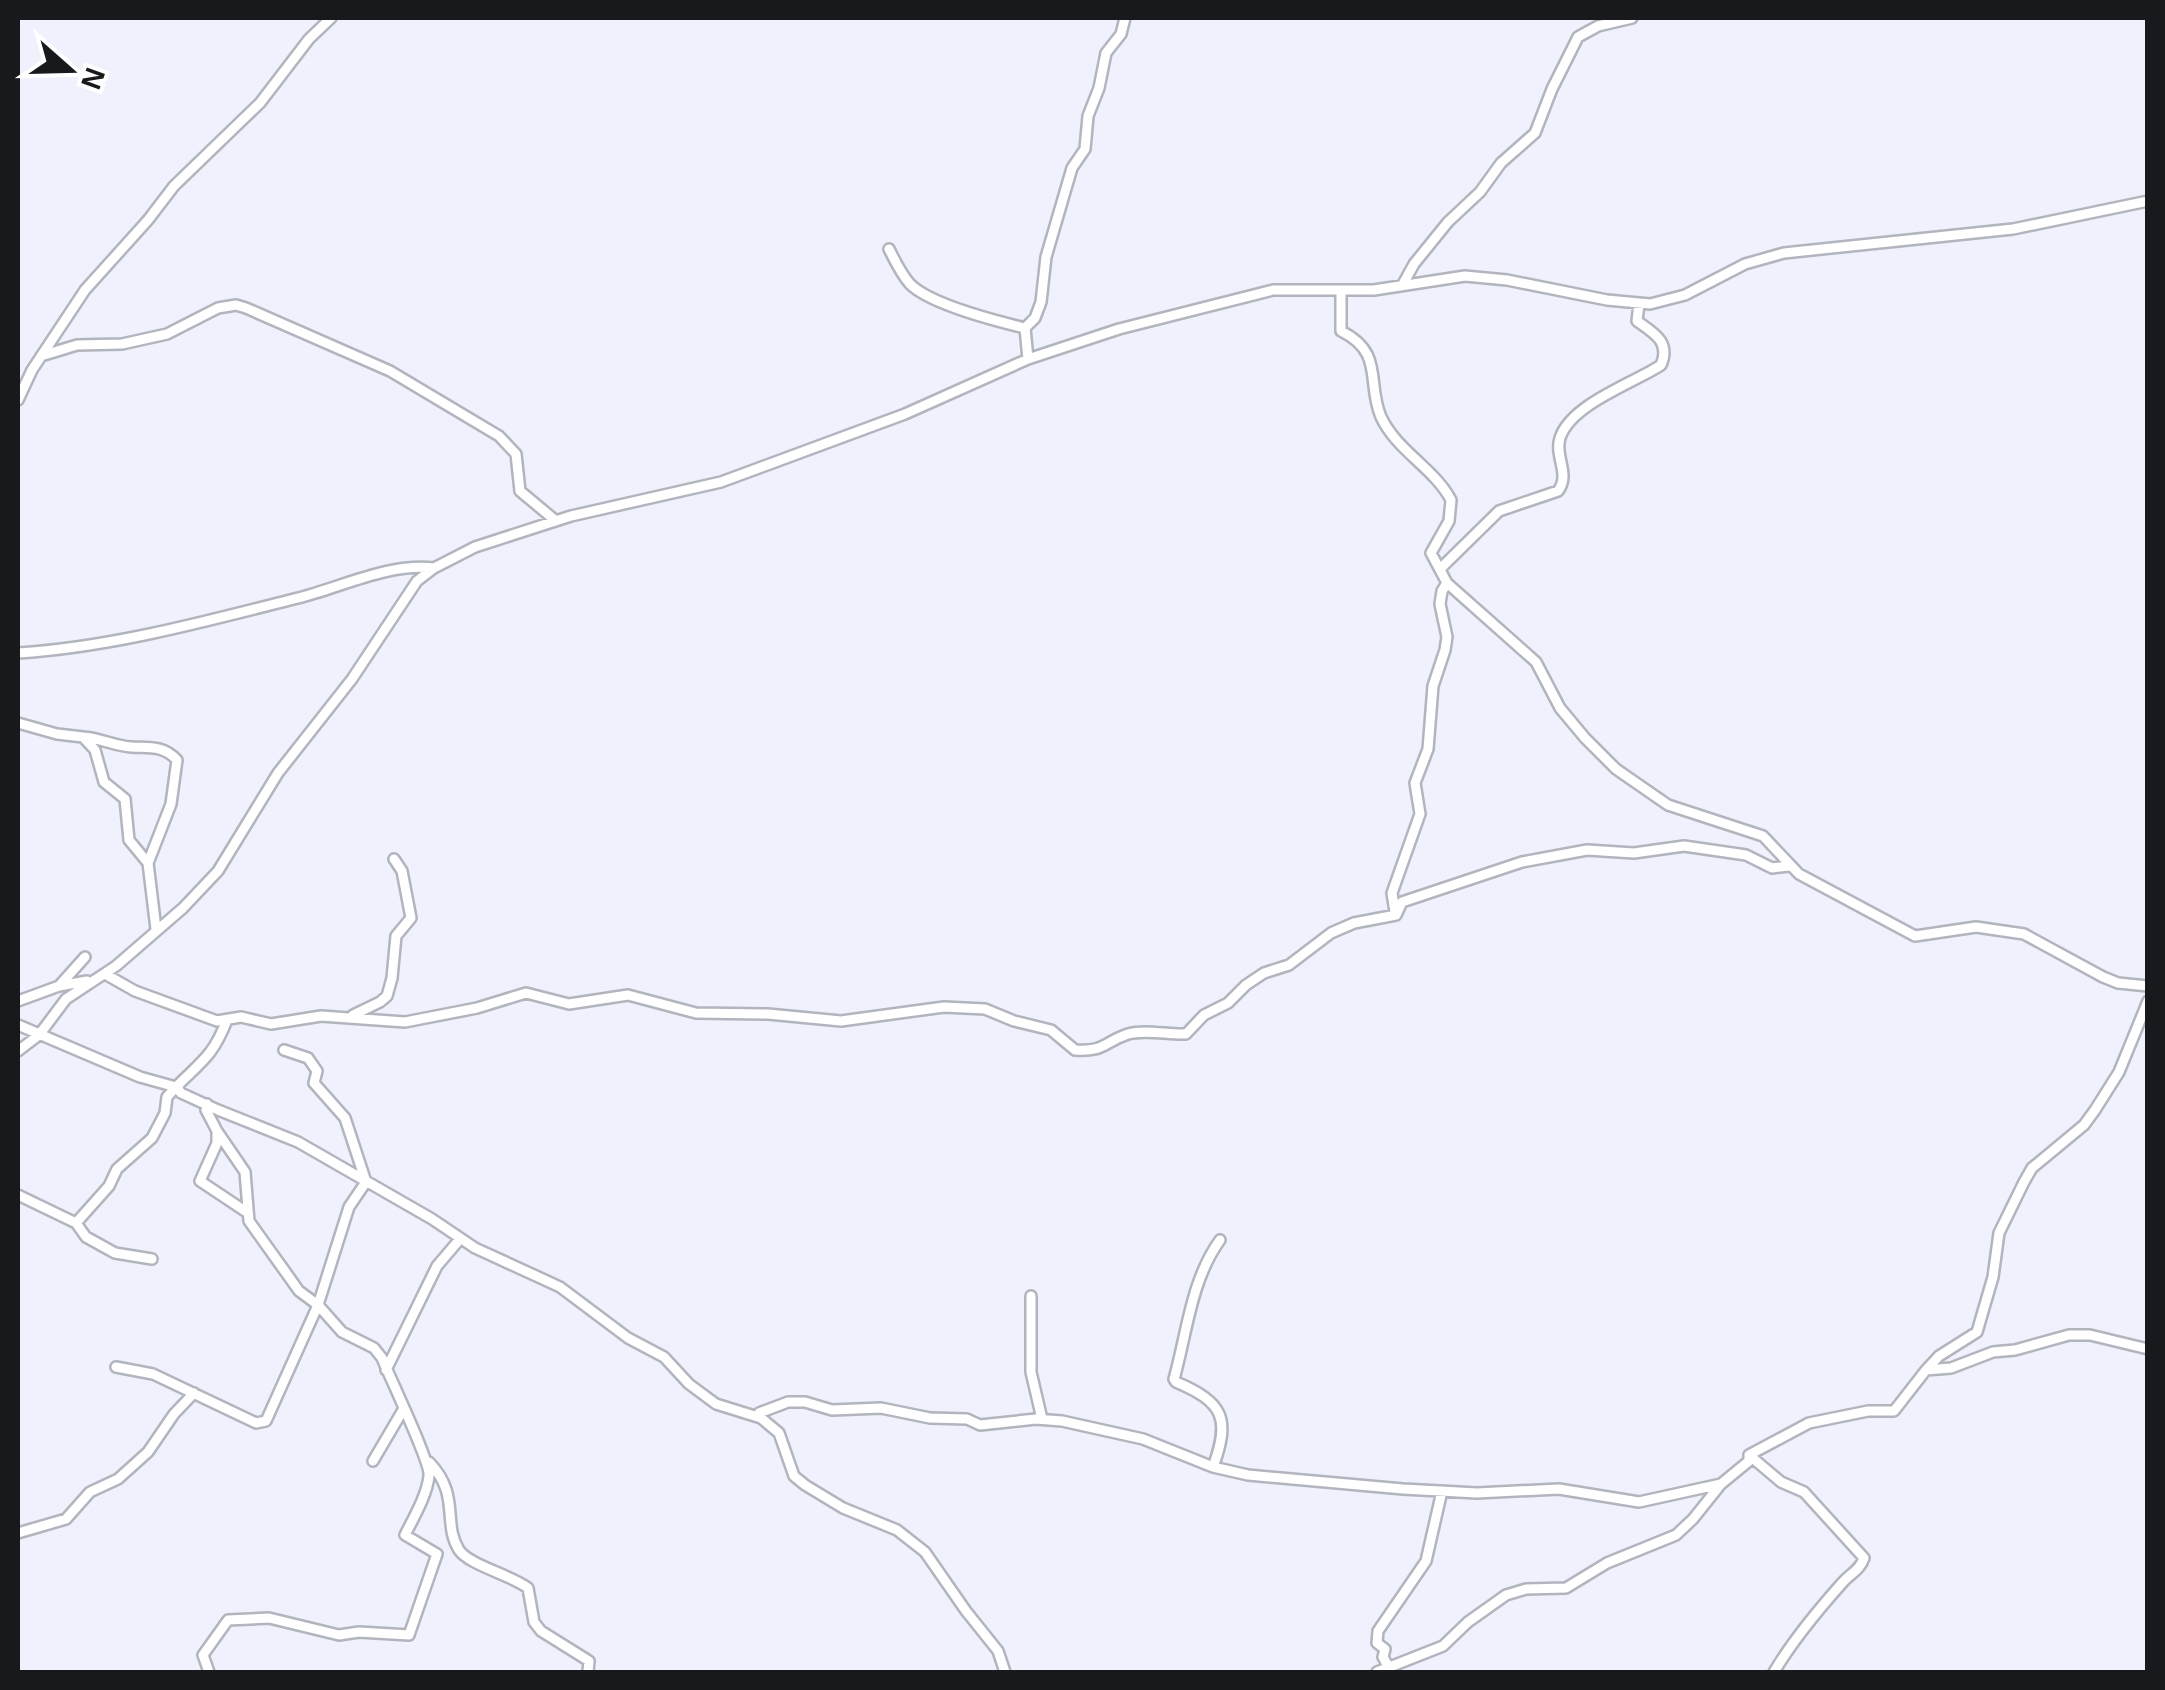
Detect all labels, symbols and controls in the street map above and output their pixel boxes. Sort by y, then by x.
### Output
north arrow [20,20,120,120]
text: N [75,64,111,93]

